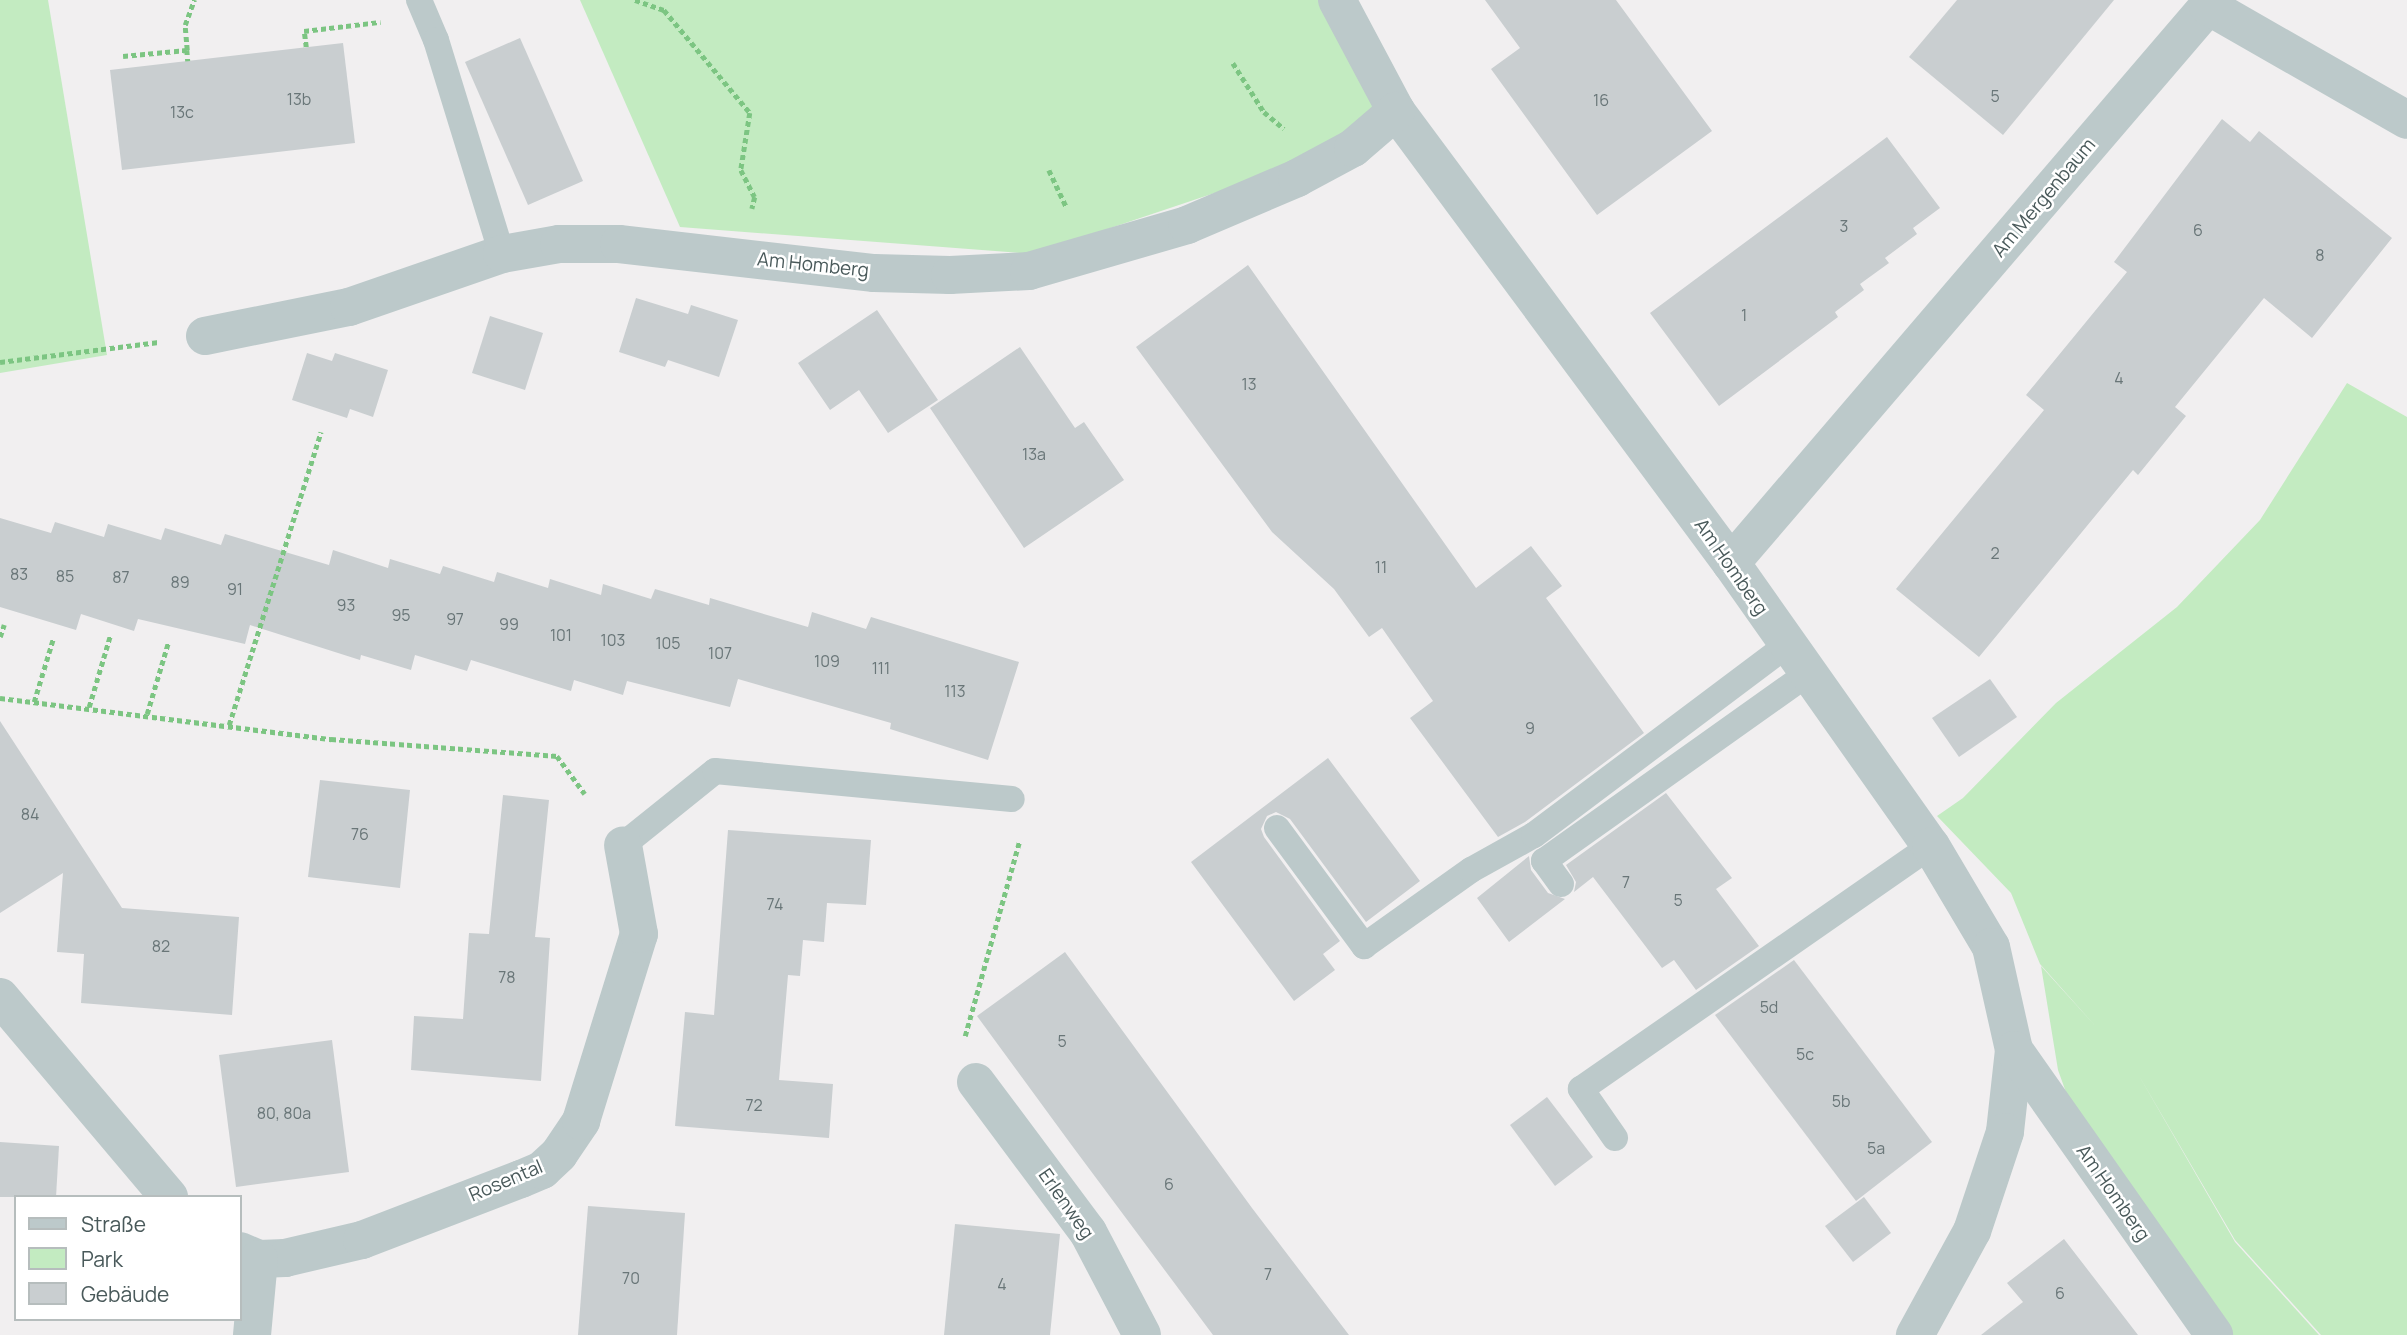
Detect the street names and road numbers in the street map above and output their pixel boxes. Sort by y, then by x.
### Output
street label: Am Mergenbaum [1988,134,2100,262]
street label: Am Homberg [756,248,870,282]
street label: Am Homberg [1689,514,1773,620]
street label: Am Homberg [2071,1140,2155,1246]
street label: Rosental [466,1155,546,1207]
street label: Erlenweg [1033,1164,1099,1244]

